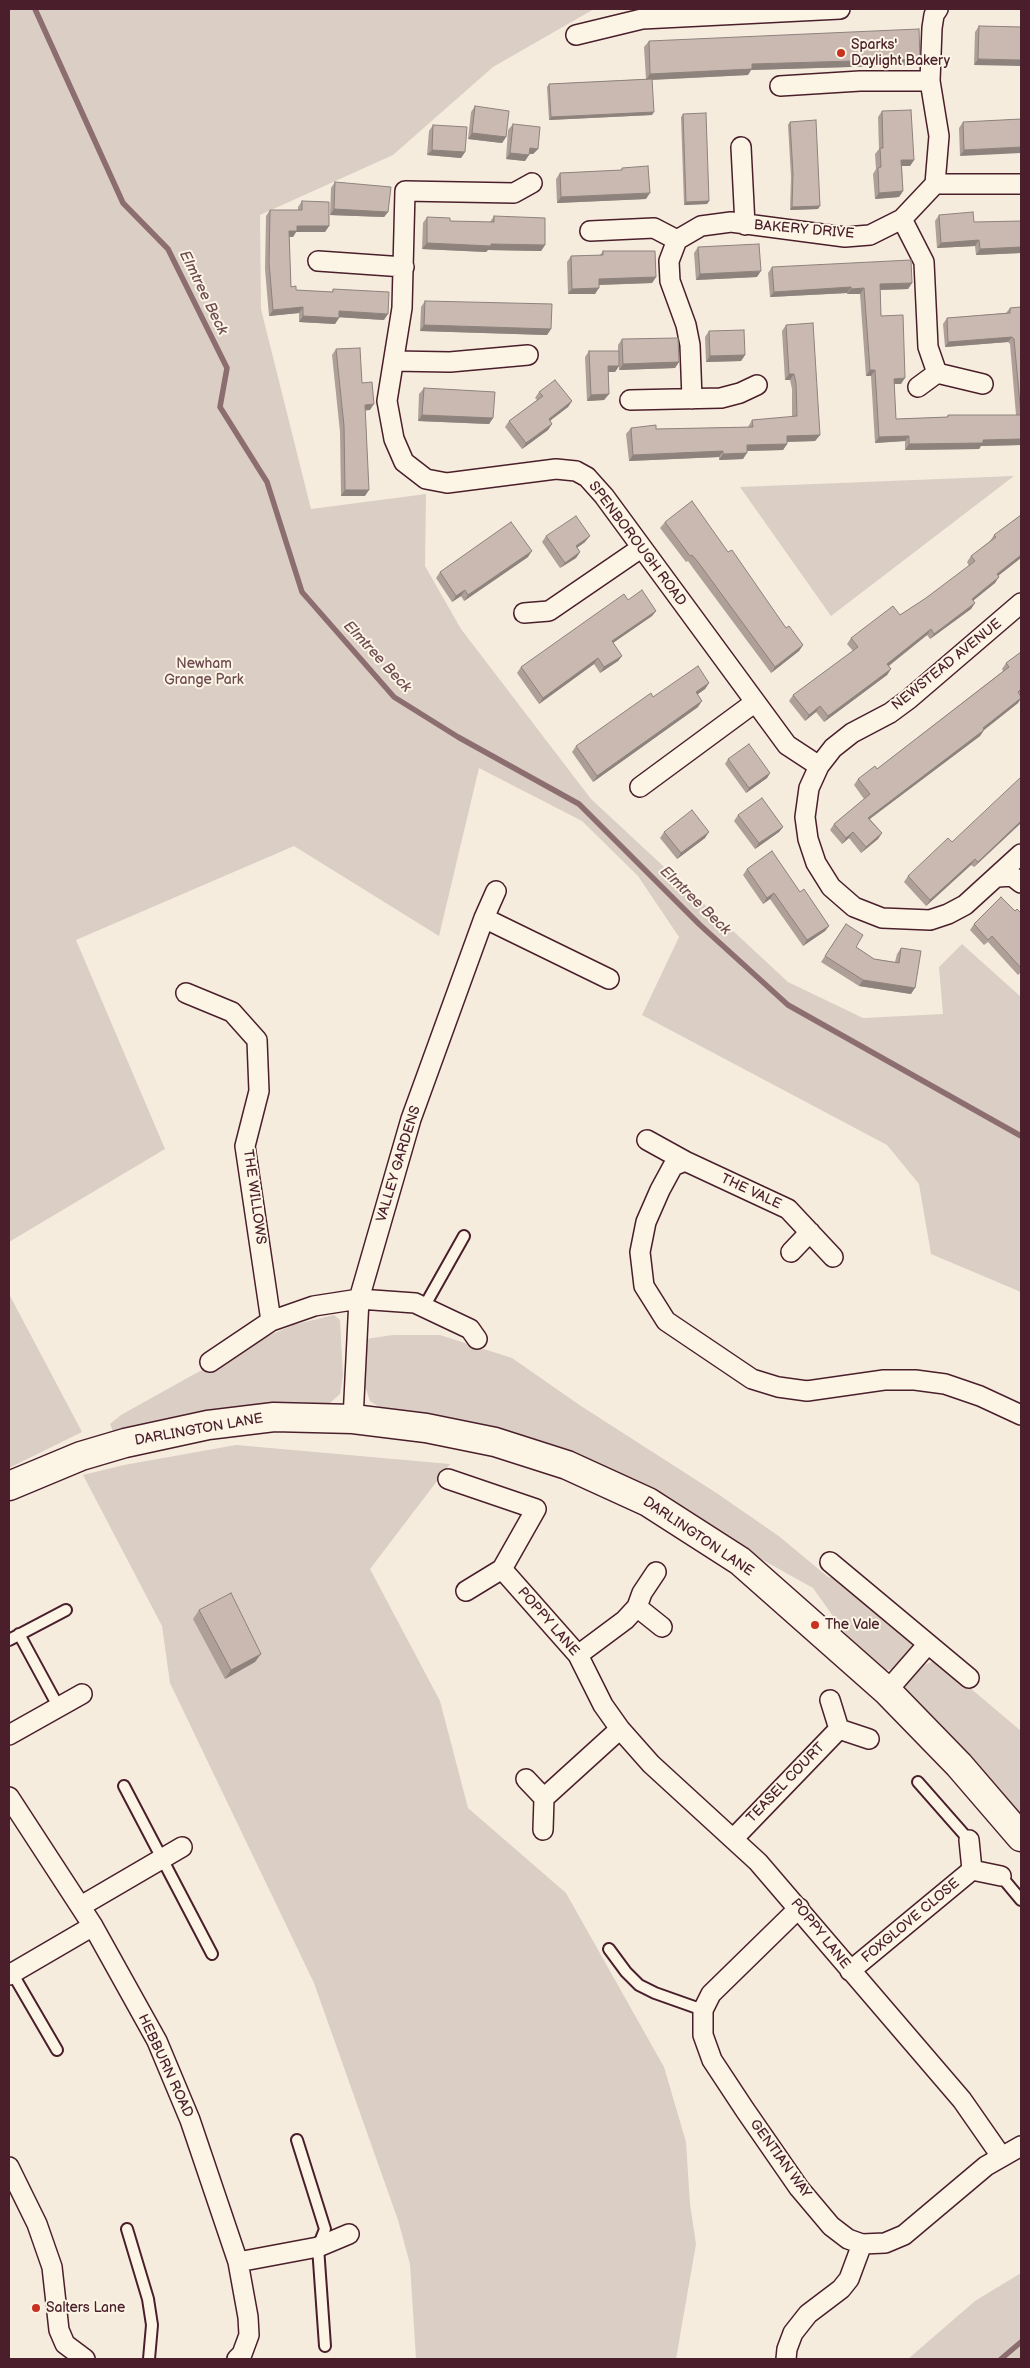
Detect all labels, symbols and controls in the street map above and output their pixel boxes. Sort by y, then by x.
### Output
place label: Sparks' Daylight Bakery [851,37,950,70]
marker: Sparks' Daylight Bakery [835,47,847,59]
street label: BAKERY DRIVE [753,217,855,243]
water label: Elmtree Beck [175,248,231,338]
street label: SPENBOROUGH ROAD [585,478,689,610]
street label: NEWSTEAD AVENUE [889,616,1005,714]
water label: Elmtree Beck [339,617,415,697]
park label: Newham Grange Park [164,656,244,689]
water label: Elmtree Beck [656,863,734,939]
street label: VALLEY GARDENS [373,1104,425,1224]
street label: THE WILLOWS [239,1148,269,1246]
street label: THE VALE [718,1171,784,1213]
street label: DARLINGTON LANE [134,1410,264,1450]
street label: DARLINGTON LANE [639,1494,757,1580]
street label: POPPY LANE [514,1584,582,1660]
place label: The Vale [825,1617,880,1633]
marker: The Vale [809,1619,821,1631]
street label: TEASEL COURT [744,1739,828,1827]
street label: FOXGLOVE CLOSE [859,1875,963,1967]
street label: POPPY LANE [787,1896,853,1972]
street label: HEBBURN ROAD [134,2012,196,2120]
street label: GENTIAN WAY [746,2116,814,2202]
place label: Salters Lane [46,2300,125,2316]
marker: Salters Lane [30,2302,42,2314]

